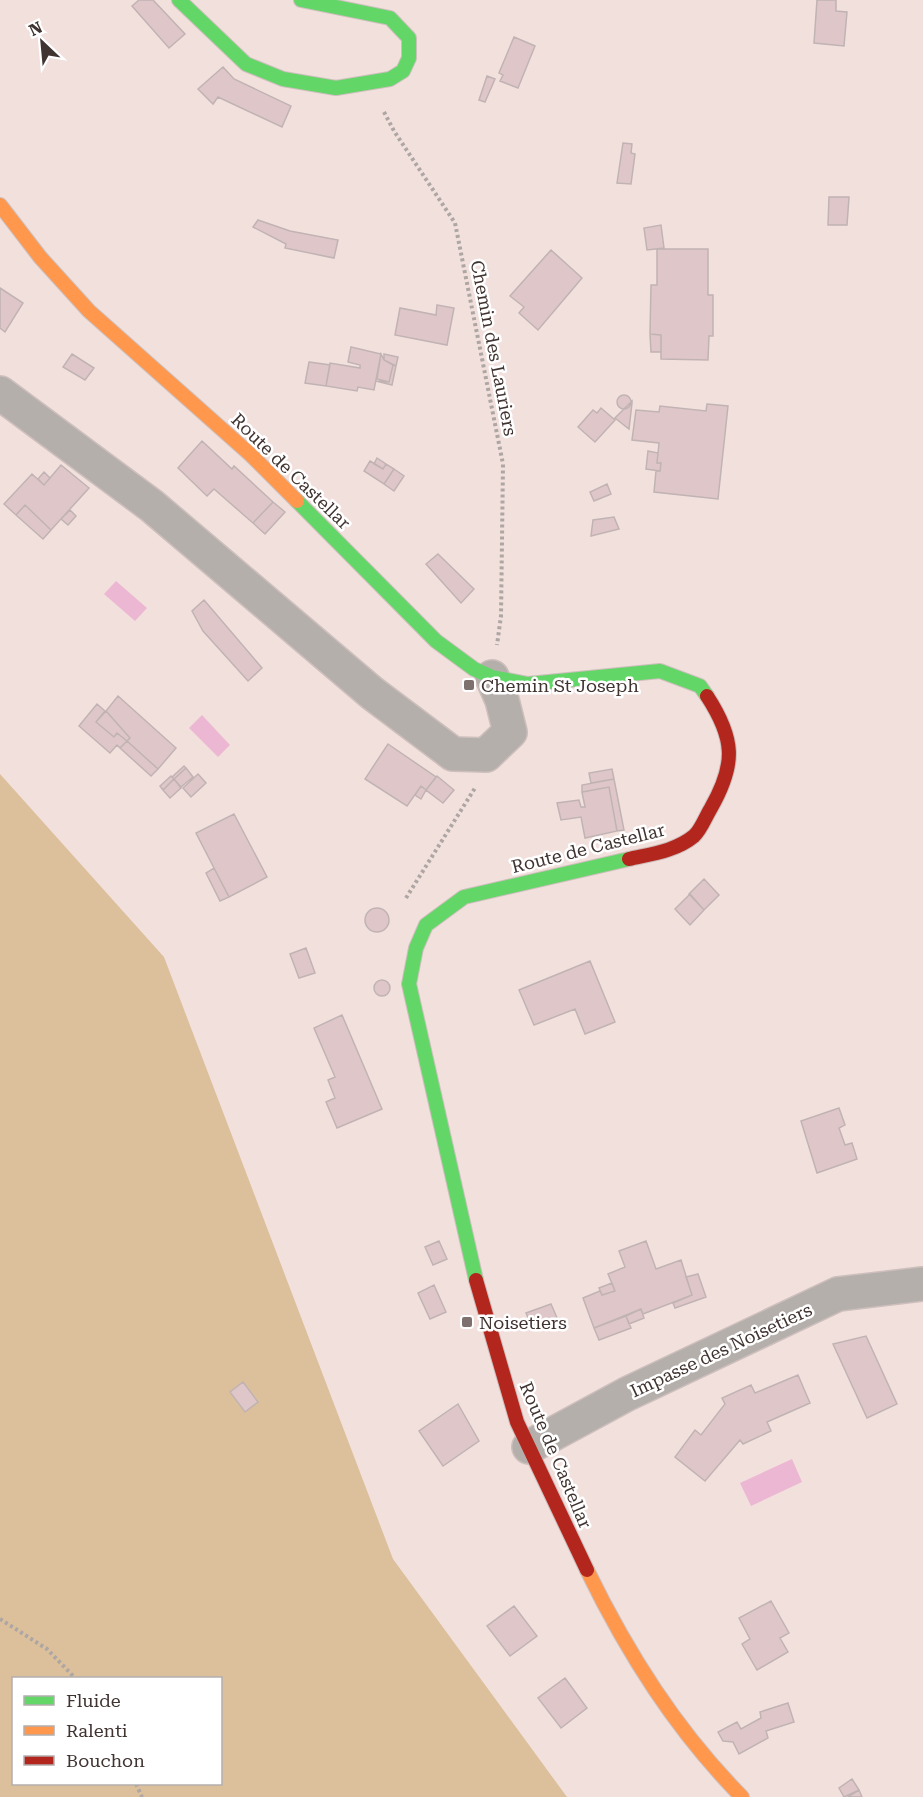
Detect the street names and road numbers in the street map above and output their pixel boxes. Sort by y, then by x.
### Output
street label: Chemin des Lauriers [467,258,521,438]
street label: Route de Castellar [227,409,355,533]
street label: Route de Castellar [509,819,667,877]
street label: Impasse des Noisetiers [627,1299,815,1401]
street label: Route de Castellar [516,1379,596,1531]

